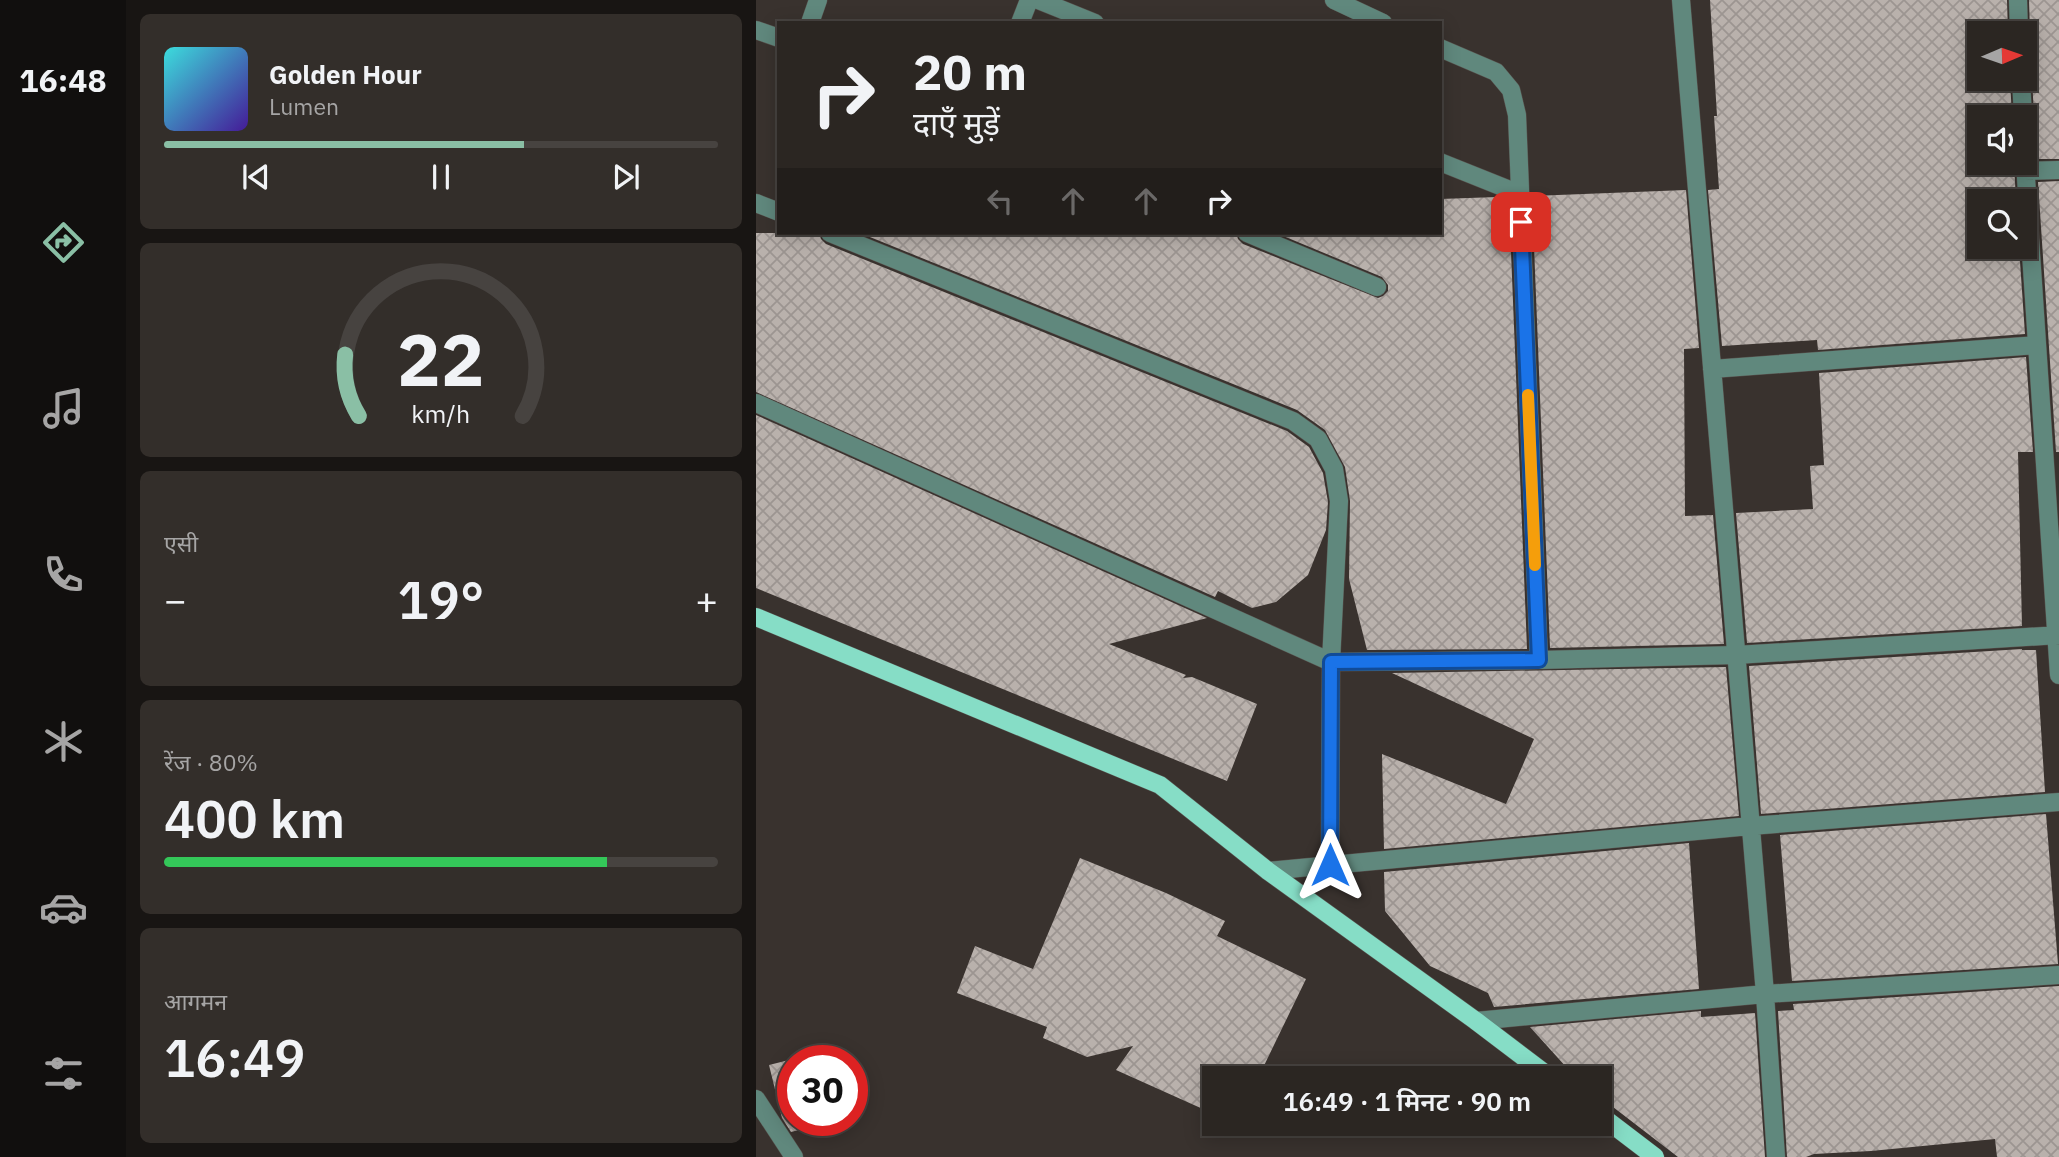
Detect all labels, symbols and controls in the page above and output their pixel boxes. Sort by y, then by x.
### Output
north arrow [1967,21,2037,91]
map controls [1967,21,2037,259]
text: 20 m [913,40,1027,103]
icon: right [798,49,889,140]
text: Golden Hour [269,57,422,91]
text: 16:48 [19,59,107,101]
text: Lumen [269,91,339,121]
text: दाएँ मुड़ें [913,102,1000,144]
button: sound [1967,105,2037,175]
icon: previous [237,158,275,196]
icon: pause [422,158,460,196]
icon: next [607,158,645,196]
icon: left [981,182,1019,220]
icon: ahead [1054,182,1092,220]
icon: ahead [1127,182,1165,220]
icon: right [1200,182,1238,220]
button: search [1967,189,2037,259]
pin [1491,192,1551,252]
icon: arrive [1502,203,1540,241]
icon: directions [39,218,88,267]
text: 22 [397,311,485,406]
icon: music [39,384,88,433]
text: km/h [412,397,470,430]
text: एसी [164,528,198,558]
icon: phone [39,550,88,599]
text: 19° [398,566,484,633]
text: − [164,575,187,624]
text: + [695,575,718,624]
icon: climate [39,717,88,766]
text: रेंज · 80% [164,747,258,777]
text: 400 km [164,785,345,852]
position arrow [1293,828,1367,902]
icon: car [39,883,88,932]
text: आगमन [164,986,227,1016]
text: 16:49 [164,1024,305,1091]
speed limit sign: 30 [777,1045,868,1136]
icon: filters [39,1049,88,1098]
text: 16:49 · 1 मिनट · 90 m [1283,1084,1531,1118]

